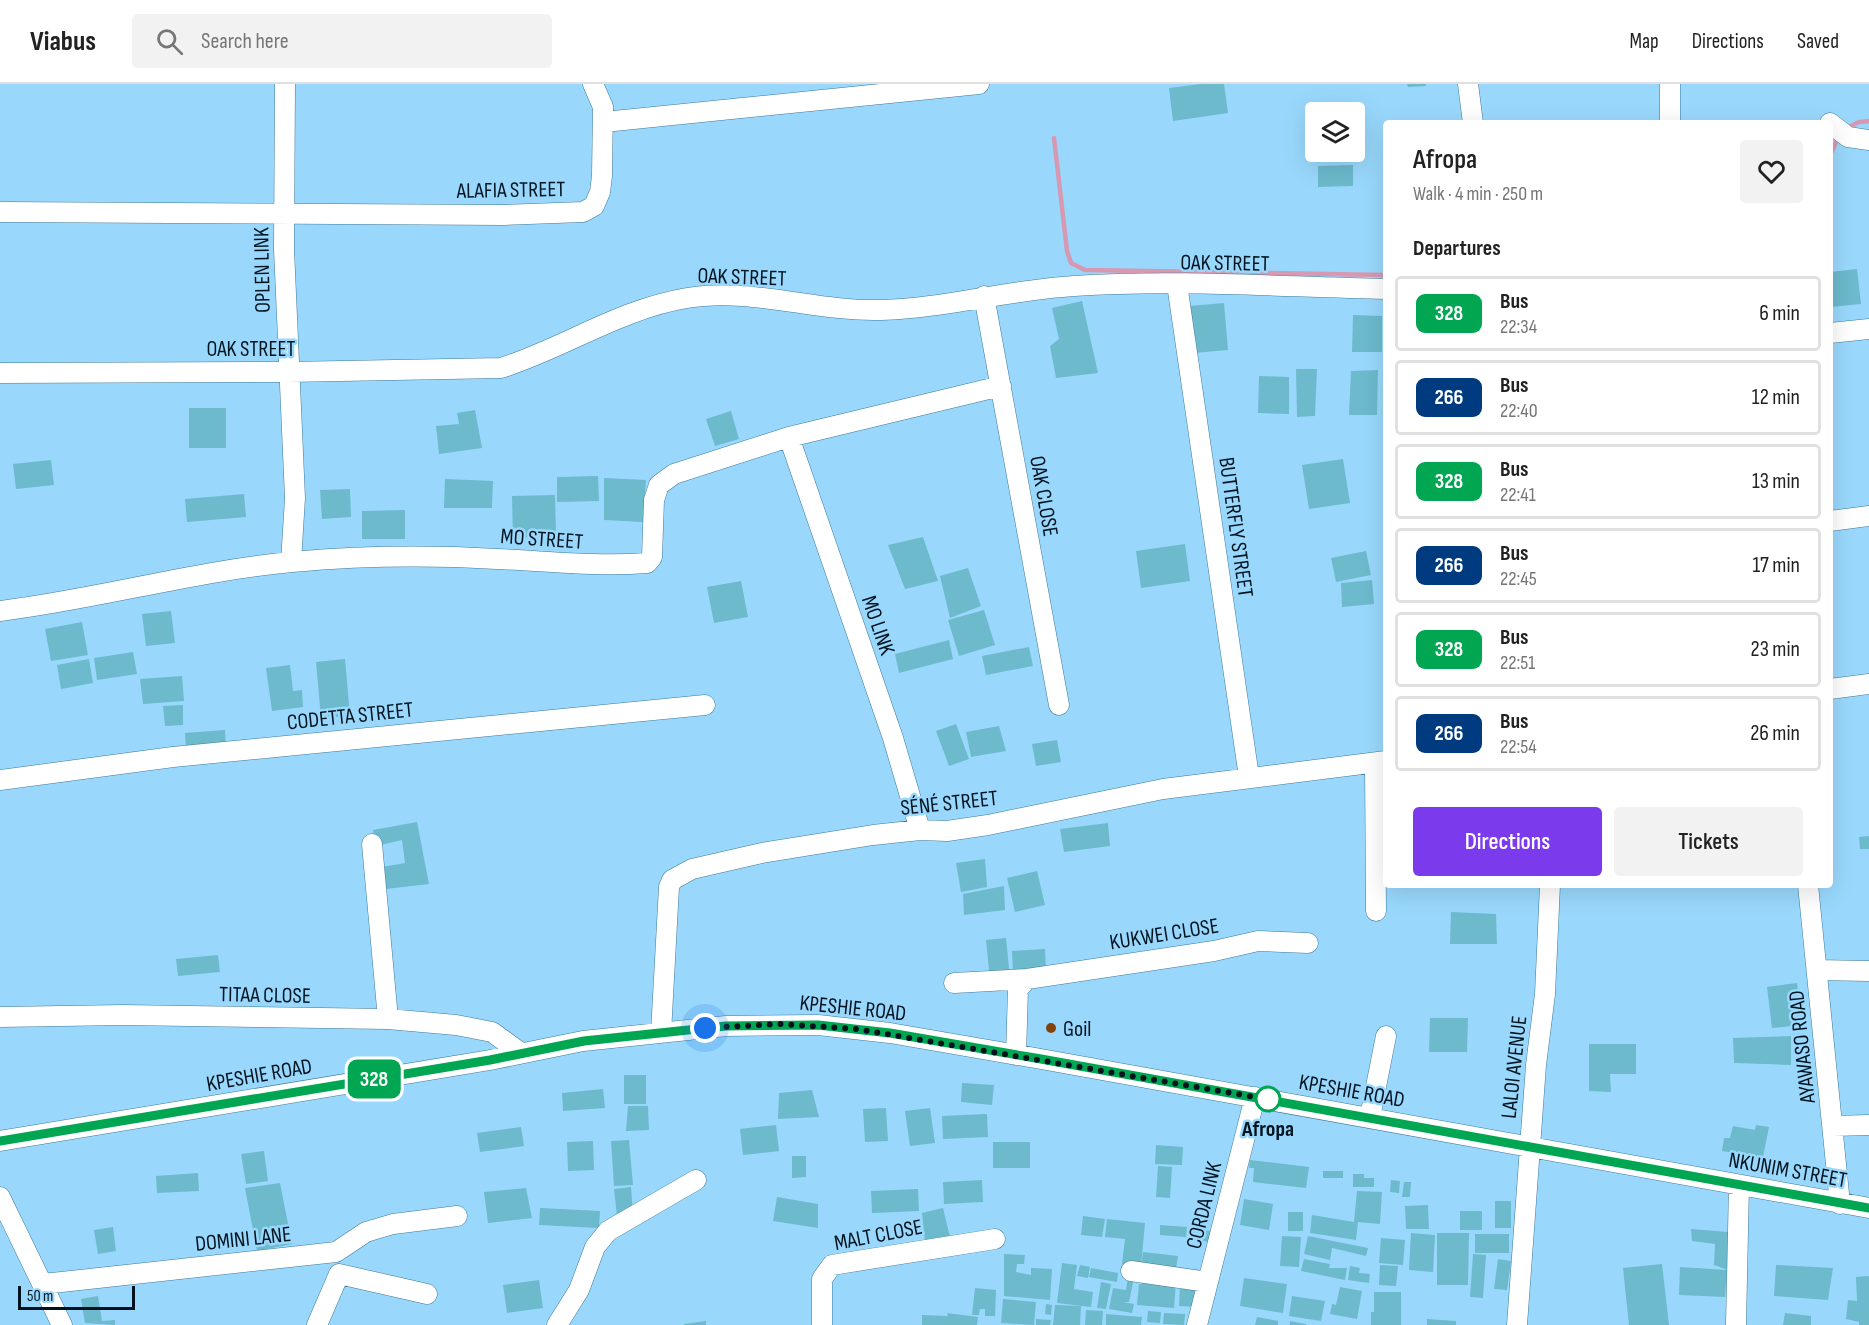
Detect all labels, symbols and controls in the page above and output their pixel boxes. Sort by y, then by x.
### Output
search box [132,14,552,68]
text: Viabus [30,25,96,58]
icon: search [153,25,186,58]
text: Search here [201,28,288,55]
text: Map [1629,29,1659,54]
text: Directions [1692,29,1764,54]
text: Saved [1797,29,1839,54]
map controls [1305,102,1365,162]
button: layers [1305,102,1365,162]
button: heart [1740,140,1803,203]
text: Afropa [1413,143,1477,176]
street label: ALAFIA STREET [455,176,566,205]
text: Walk · 4 min · 250 m [1413,182,1543,206]
street label: OPLEN LINK [248,227,277,313]
text: Departures [1413,235,1501,262]
street label: OAK STREET [1180,249,1270,278]
street label: OAK STREET [697,262,787,293]
text: Bus [1500,288,1529,315]
text: 6 min [1759,300,1800,327]
text: 328 [1435,301,1463,326]
text: 22:34 [1500,315,1537,339]
street label: OAK STREET [206,336,296,363]
text: Bus [1500,372,1529,399]
text: 12 min [1752,384,1800,411]
text: 266 [1435,385,1463,410]
text: 22:40 [1500,399,1538,423]
street label: OAK CLOSE [1023,454,1064,539]
street label: BUTTERFLY STREET [1212,455,1259,599]
text: Bus [1500,456,1529,483]
text: 13 min [1752,468,1800,495]
text: 328 [1435,469,1463,494]
text: 22:41 [1500,483,1536,507]
street label: MO STREET [500,523,584,556]
text: Bus [1500,540,1529,567]
text: 17 min [1752,552,1800,579]
text: 266 [1435,553,1463,578]
text: 22:45 [1500,567,1537,591]
street label: MO LINK [855,592,900,659]
text: Bus [1500,624,1529,651]
text: 23 min [1751,636,1800,663]
text: 328 [1435,637,1463,662]
text: 22:51 [1500,651,1535,675]
street label: CODETTA STREET [286,696,415,737]
text: Bus [1500,708,1529,735]
text: 26 min [1750,720,1800,747]
text: 266 [1435,721,1463,746]
text: 22:54 [1500,735,1537,759]
street label: SÉNÉ STREET [899,785,999,822]
button: Directions [1413,807,1602,876]
button: Tickets [1614,807,1803,876]
street label: KUKWEI CLOSE [1108,913,1221,956]
street label: TITAA CLOSE [219,981,311,1010]
street label: KPESHIE ROAD [798,989,907,1027]
street label: AYAWASO ROAD [1783,989,1822,1106]
your location [690,1013,720,1043]
street label: LALOI AVENUE [1496,1014,1533,1120]
place label: Goil [1063,1016,1091,1043]
marker: Goil [1044,1021,1058,1035]
street label: KPESHIE ROAD [204,1053,314,1098]
line badge: 328 [340,1060,409,1098]
text: 328 [360,1067,388,1092]
street label: KPESHIE ROAD [1297,1069,1407,1114]
marker: Afropa [1255,1086,1281,1112]
place label: Afropa [1241,1116,1294,1143]
street label: NKUNIM STREET [1726,1147,1849,1194]
street label: CORDA LINK [1181,1159,1228,1252]
street label: MALT CLOSE [832,1214,925,1257]
street label: DOMINI LANE [194,1221,293,1258]
scale bar [18,1283,135,1310]
text: 50 m [27,1287,53,1306]

